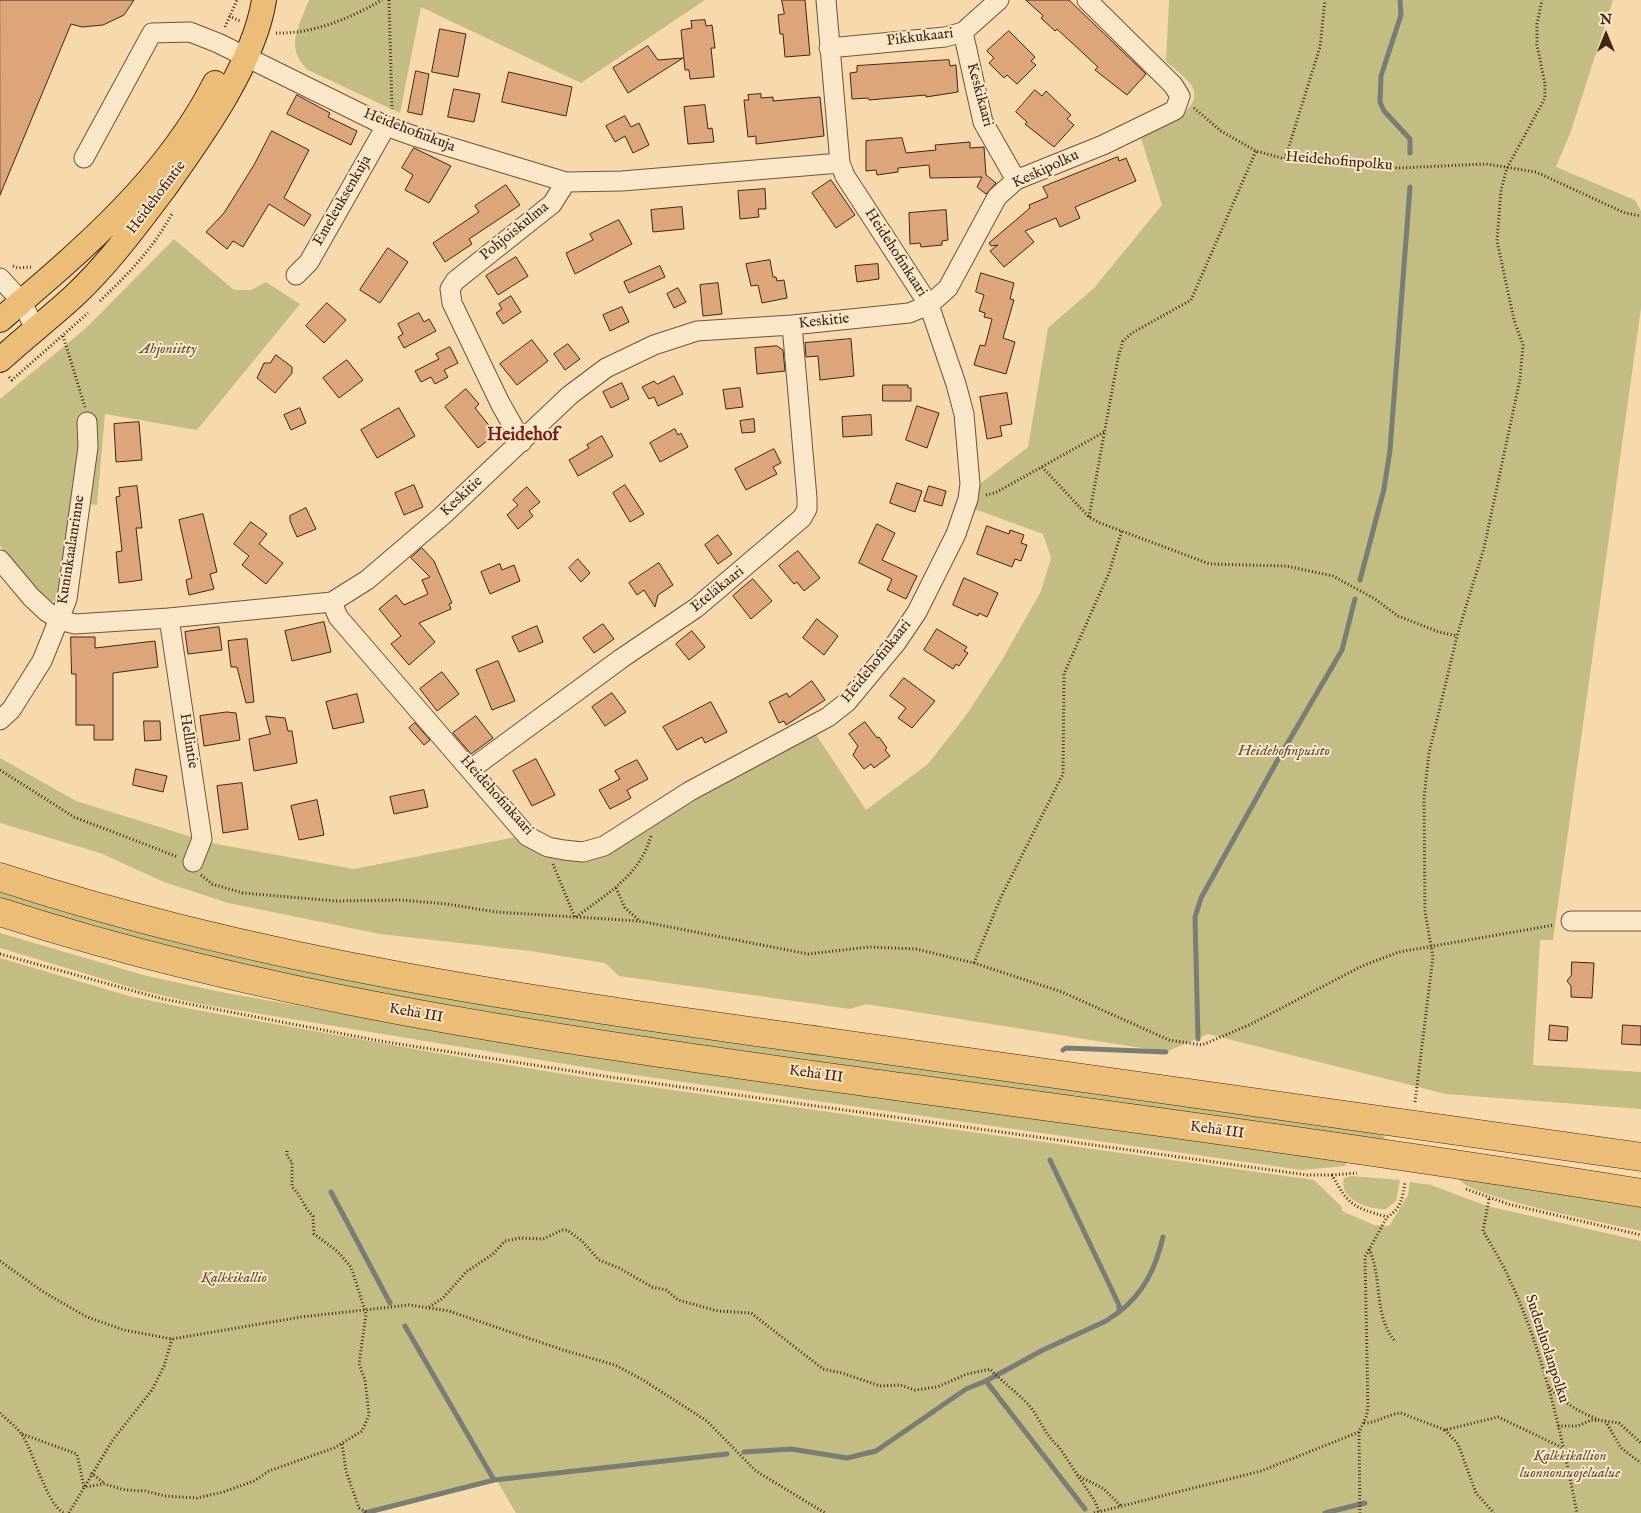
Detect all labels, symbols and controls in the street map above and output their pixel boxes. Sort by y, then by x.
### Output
north arrow [1581,10,1631,60]
text: N [1600,11,1612,29]
street label: Pikkukaari [886,25,954,51]
street label: Keskikaari [962,61,996,129]
street label: Heidehofinkuja [361,105,457,157]
street label: Keskipolku [1010,147,1082,193]
street label: Heidehofinpolku [1285,148,1393,176]
street label: Emeleuksenkuja [310,153,376,249]
street label: Heidehofintie [124,158,190,238]
street label: Pohjoiskulma [477,199,553,265]
street label: Heidehofinkaari [860,205,930,301]
street label: Keskitie [798,310,850,334]
park label: Ahjoniitty [139,341,197,359]
district label: Heidehof [487,425,559,447]
street label: Keskitie [437,473,487,521]
street label: Kuninkaalanrinne [54,494,90,606]
street label: Eteläkaari [688,563,748,617]
street label: Heidehofinkaari [838,617,916,707]
street label: Hellintie [175,712,201,770]
park label: Heidehofinpuisto [1238,743,1330,761]
street label: Heidehofinkaari [455,752,537,840]
street label: Kehä III [387,1000,445,1028]
street label: Kehä III [788,1062,844,1088]
street label: Kehä III [1189,1118,1245,1144]
park label: Kalkkikallio [201,1270,267,1288]
street label: Sudenluolanpolku [1520,1293,1572,1405]
park label: Kalkkikallion luonnonsuojelualue [1520,1448,1620,1483]

